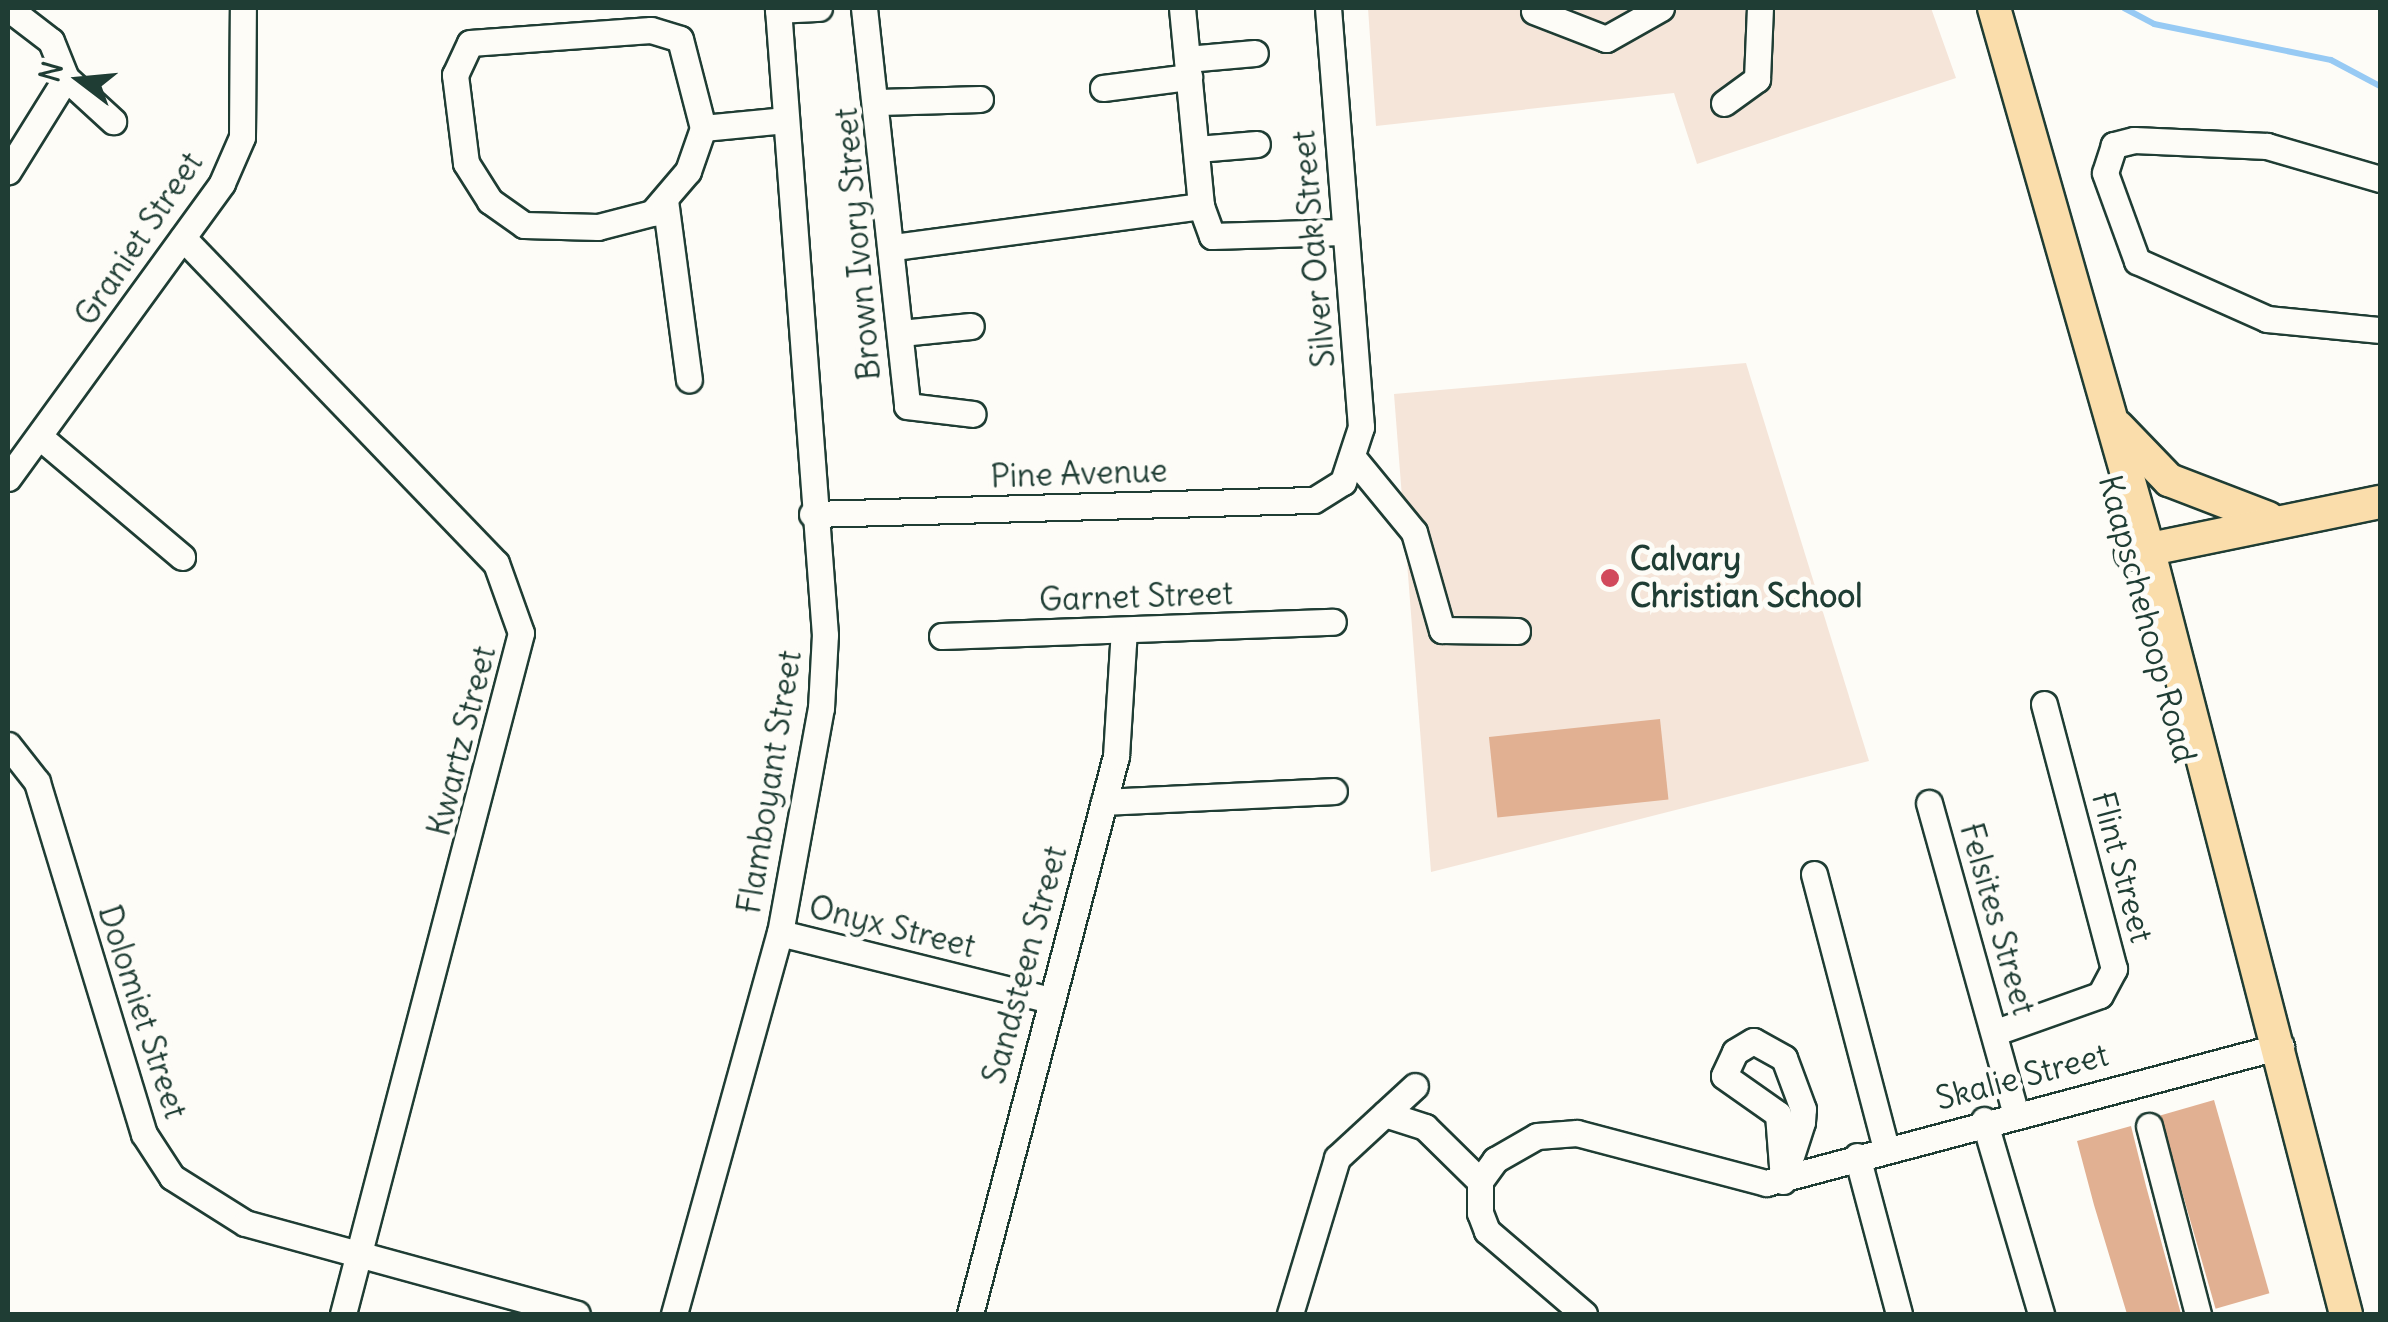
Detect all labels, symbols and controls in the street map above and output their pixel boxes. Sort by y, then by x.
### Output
north arrow [30,30,130,130]
text: N [31,57,71,86]
street label: Brown Ivory Street [827,106,889,382]
street label: Silver Oak Street [1285,129,1343,369]
street label: Graniet Street [67,145,211,333]
street label: Pine Avenue [990,452,1168,496]
street label: Kaapschehoop Road [2090,471,2204,767]
place label: Calvary Christian School [1630,541,1862,616]
marker: Calvary Christian School [1599,567,1621,589]
street label: Garnet Street [1038,574,1234,620]
street label: Kwartz Street [420,642,504,840]
street label: Flamboyant Street [730,648,810,916]
street label: Flint Street [2083,787,2161,947]
street label: Felsites Street [1951,819,2043,1019]
street label: Sandsteen Street [975,842,1075,1088]
street label: Onyx Street [805,888,979,966]
street label: Dolomiet Street [89,900,195,1124]
street label: Skalie Street [1932,1036,2112,1118]

